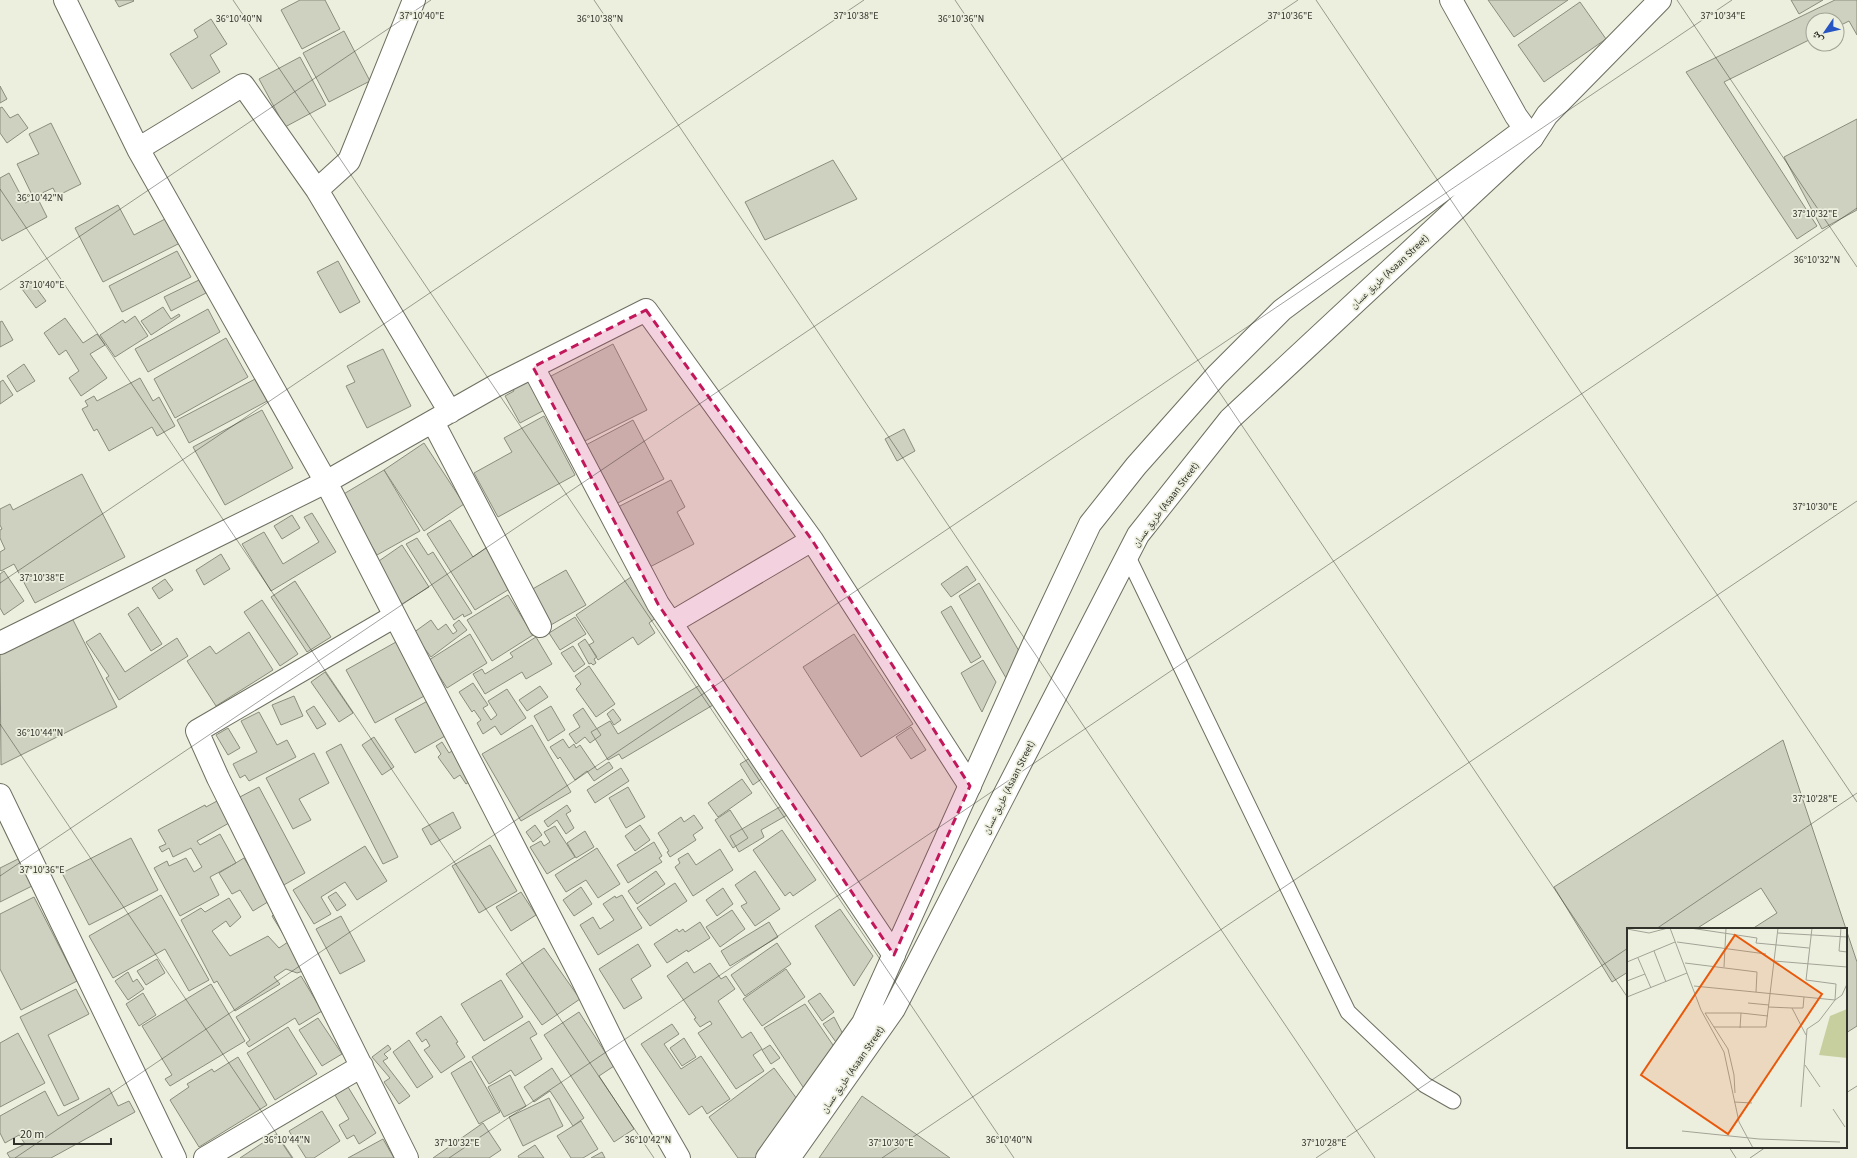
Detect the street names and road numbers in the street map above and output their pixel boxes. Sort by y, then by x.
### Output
street label: طريق عسان (Asaan Street) [1347,231,1432,312]
street label: طريق عسان (Asaan Street) [1129,459,1202,550]
street label: طريق عسان (Asaan Street) [979,738,1039,837]
street label: طريق عسان (Asaan Street) [818,1023,888,1116]

